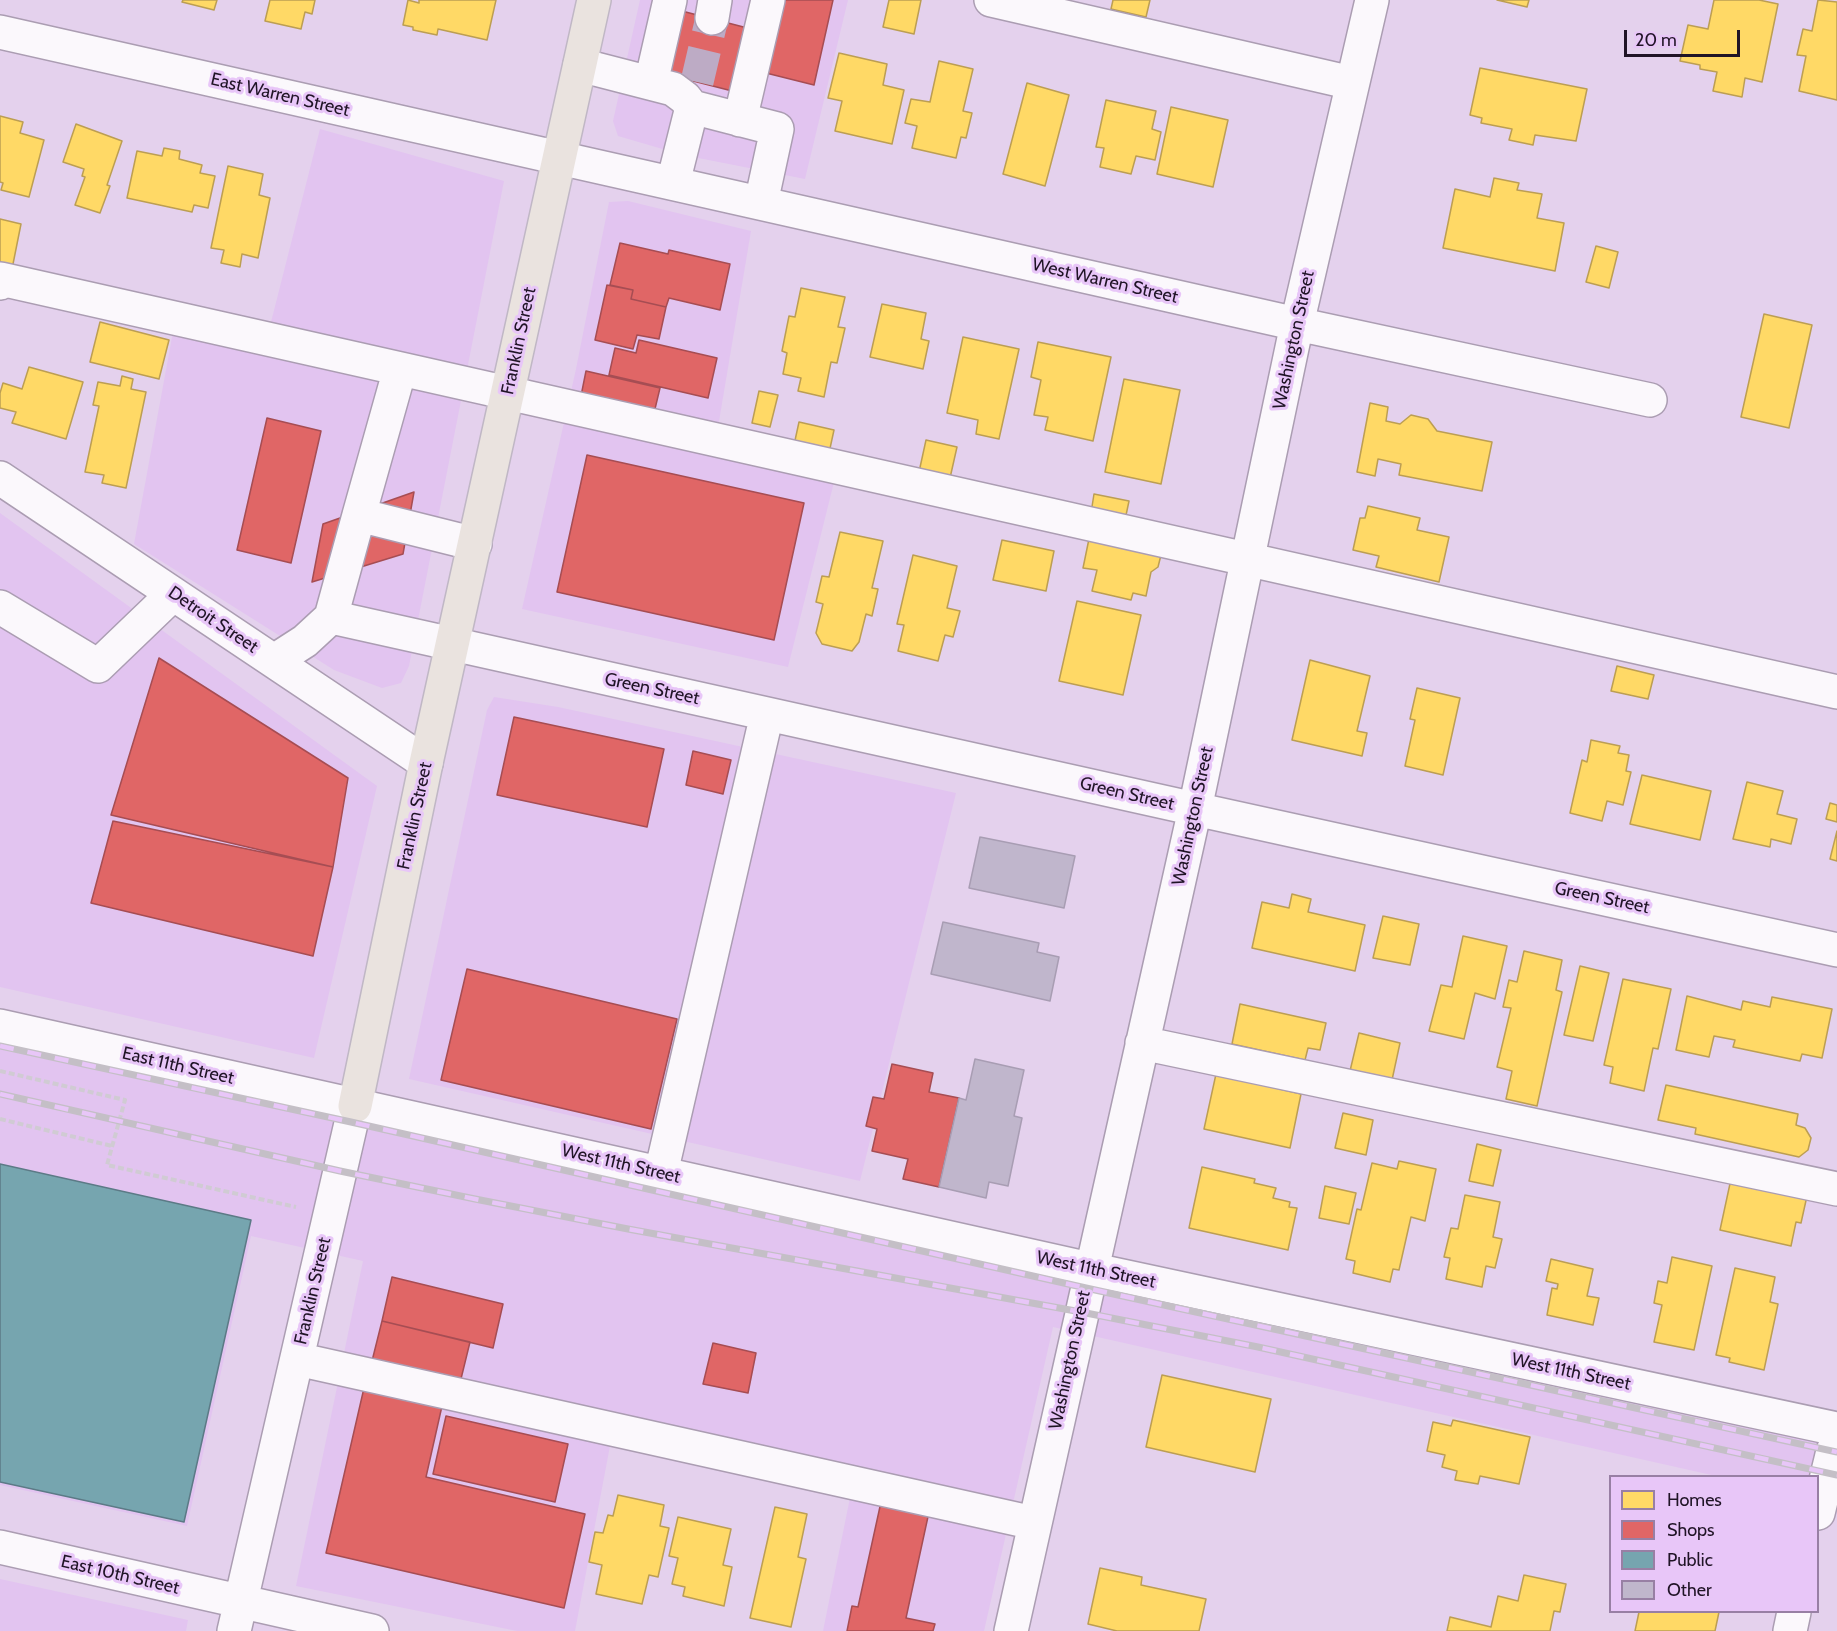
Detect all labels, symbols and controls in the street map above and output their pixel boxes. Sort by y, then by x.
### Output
scale bar [1627,18,1742,56]
text: 20 m [1635,29,1677,51]
street label: East Warren Street [208,69,352,121]
street label: West Warren Street [1030,254,1180,308]
street label: Washington Street [1269,269,1319,411]
street label: Franklin Street [497,285,541,397]
street label: Detroit Street [164,582,262,658]
street label: Green Street [603,668,701,710]
street label: Washington Street [1168,745,1218,887]
street label: Franklin Street [393,760,437,872]
street label: Green Street [1078,773,1176,815]
street label: Green Street [1553,877,1651,919]
street label: East 11th Street [120,1043,236,1089]
street label: West 11th Street [560,1140,682,1188]
street label: Franklin Street [290,1235,336,1347]
street label: West 11th Street [1035,1247,1157,1293]
street label: Washington Street [1045,1289,1095,1431]
street label: West 11th Street [1510,1349,1632,1395]
legend [1609,1475,1819,1613]
text: Homes [1667,1489,1722,1511]
text: Shops [1667,1519,1715,1541]
text: Public [1667,1549,1713,1571]
street label: East 10th Street [59,1551,181,1599]
text: Other [1667,1579,1712,1601]

